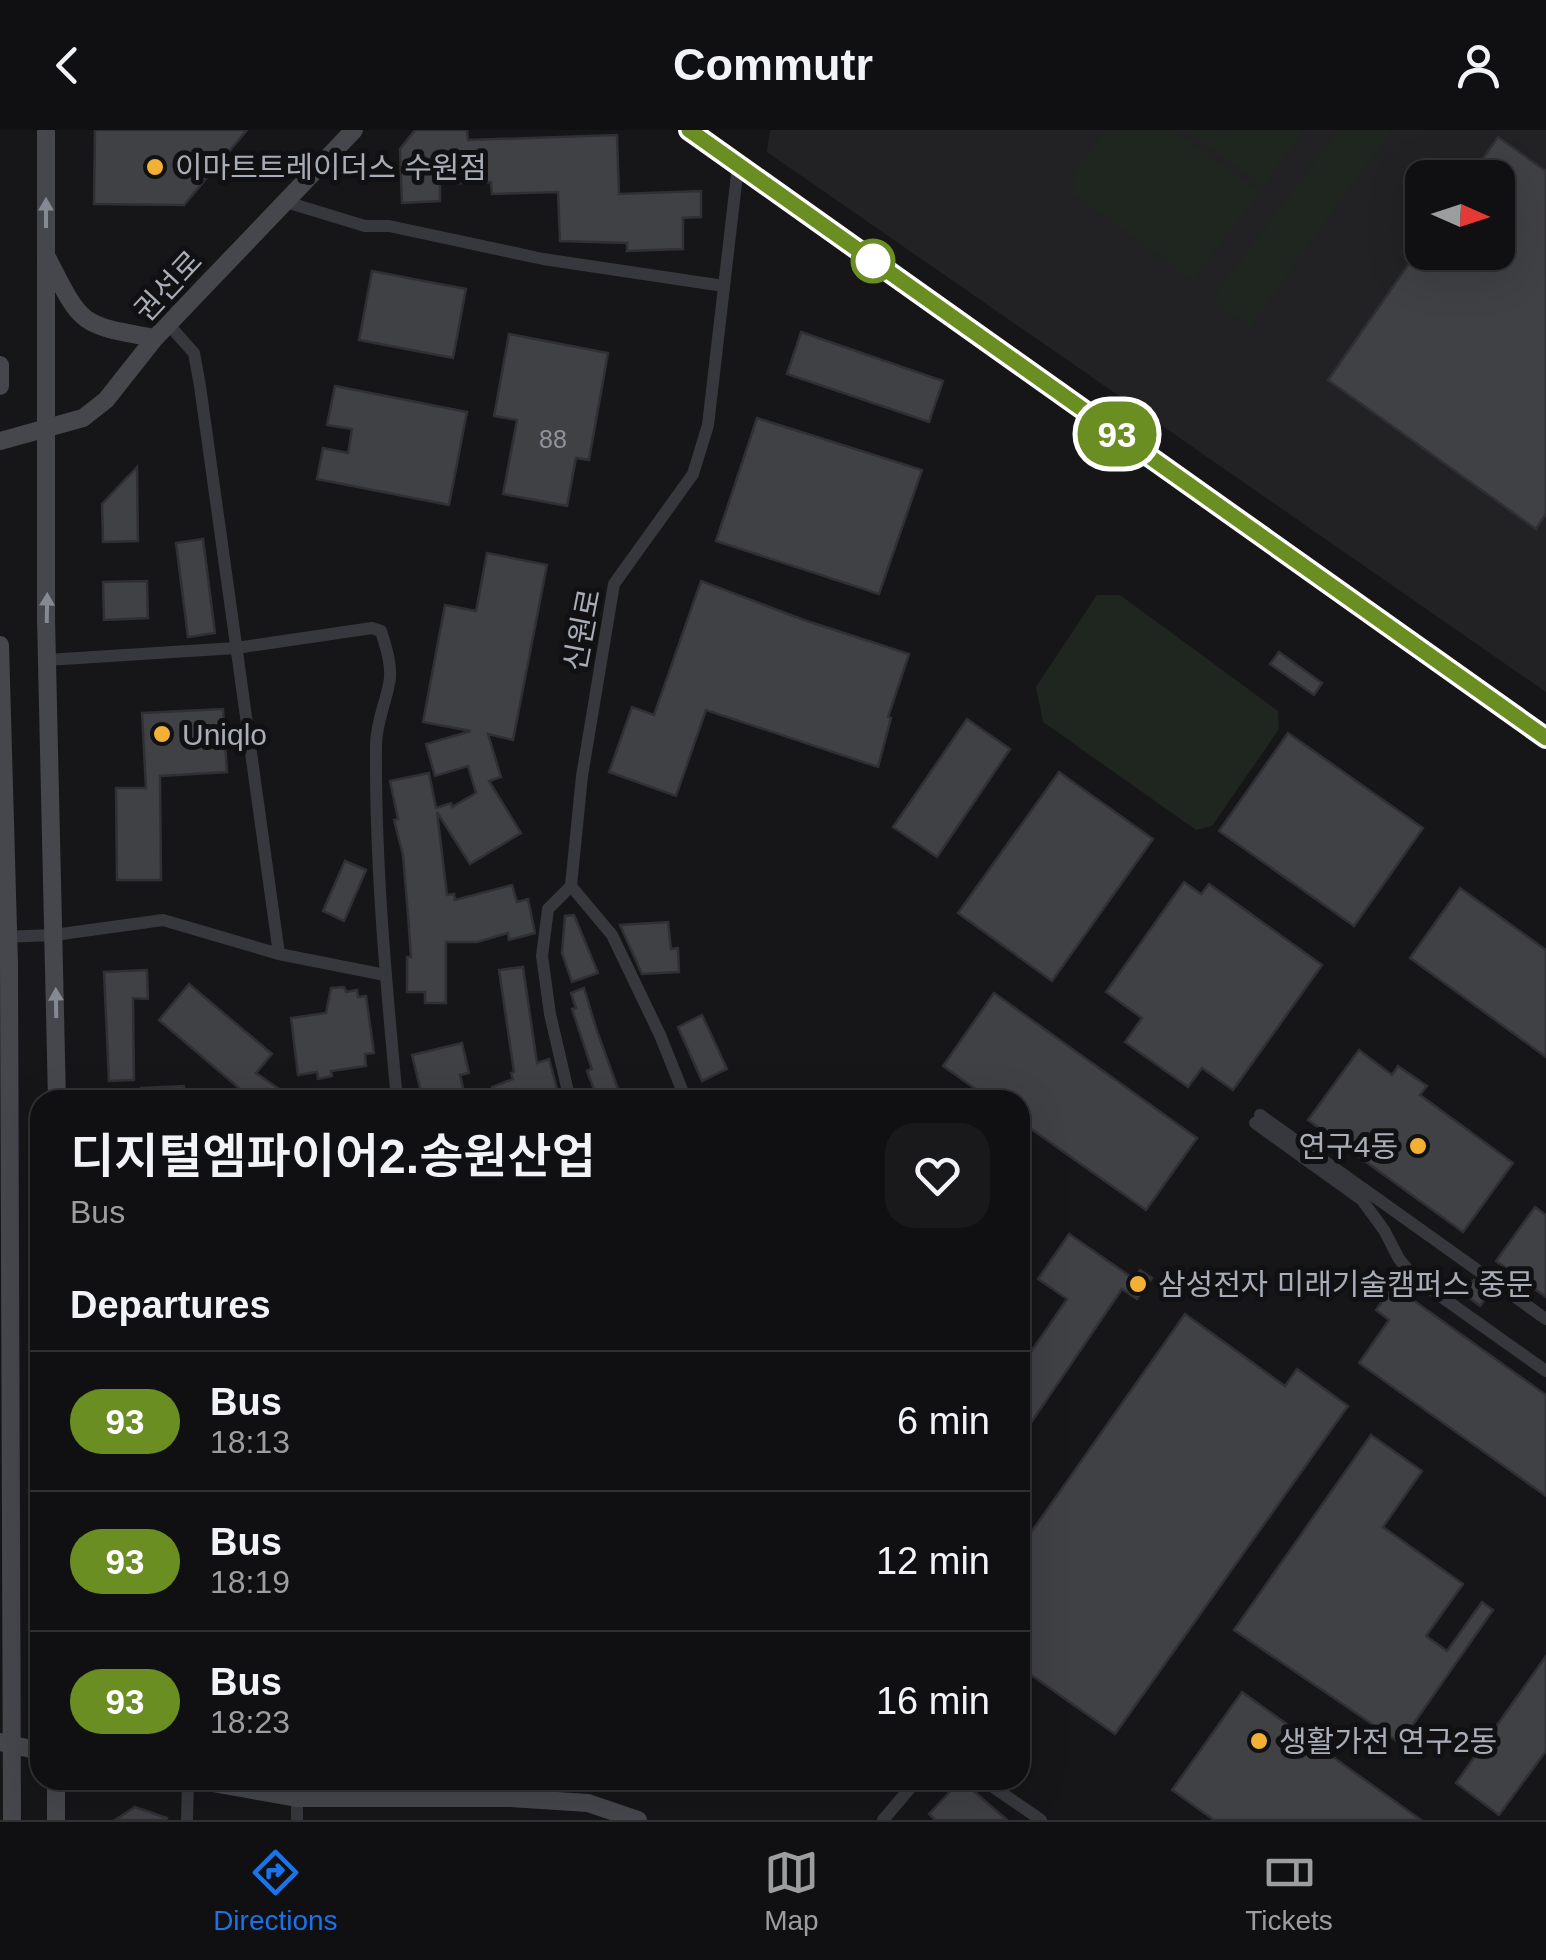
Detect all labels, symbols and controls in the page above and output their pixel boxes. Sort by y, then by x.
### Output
icon: back [40,38,95,93]
icon: person [1451,38,1506,93]
text: Commutr [673,39,873,90]
place label: 이마트트레이더스 수원점 [175,151,487,184]
marker: 이마트트레이더스 수원점 [144,156,166,178]
north arrow [1405,160,1515,270]
map controls [1405,160,1515,270]
one-way arrow [38,196,54,228]
unlabelled marker [852,240,894,282]
street label: 권선로 [128,244,208,328]
line badge: 93 [1072,402,1162,466]
text: 93 [1098,415,1136,454]
house number: 88 [539,425,567,453]
street label: 신원로 [558,586,606,674]
one-way arrow [39,591,55,623]
place label: Uniqlo [182,718,267,751]
marker: Uniqlo [151,723,173,745]
one-way arrow [47,986,63,1018]
button: heart [885,1123,990,1228]
text: 디지털엠파이어2.송원산업 [70,1130,596,1183]
place label: 연구4동 [1299,1130,1398,1163]
marker: 연구4동 [1407,1135,1429,1157]
text: Bus [70,1194,125,1230]
place label: 삼성전자 미래기술캠퍼스 중문 [1158,1268,1533,1301]
marker: 삼성전자 미래기술캠퍼스 중문 [1127,1273,1149,1295]
text: Departures [70,1284,271,1326]
text: Bus [210,1381,282,1423]
text: 6 min [897,1400,990,1442]
text: 93 [106,1402,144,1441]
text: 18:13 [210,1424,290,1460]
text: Bus [210,1521,282,1563]
text: 12 min [876,1540,990,1582]
text: 93 [106,1542,144,1581]
text: 18:19 [210,1564,290,1600]
text: Bus [210,1661,282,1703]
text: 16 min [876,1680,990,1722]
text: 93 [106,1682,144,1721]
text: 18:23 [210,1704,290,1740]
place label: 생활가전 연구2동 [1279,1725,1497,1758]
marker: 생활가전 연구2동 [1248,1730,1270,1752]
tab: Directions [213,1845,338,1937]
tab: Map [764,1845,819,1937]
tab: Tickets [1245,1845,1333,1937]

